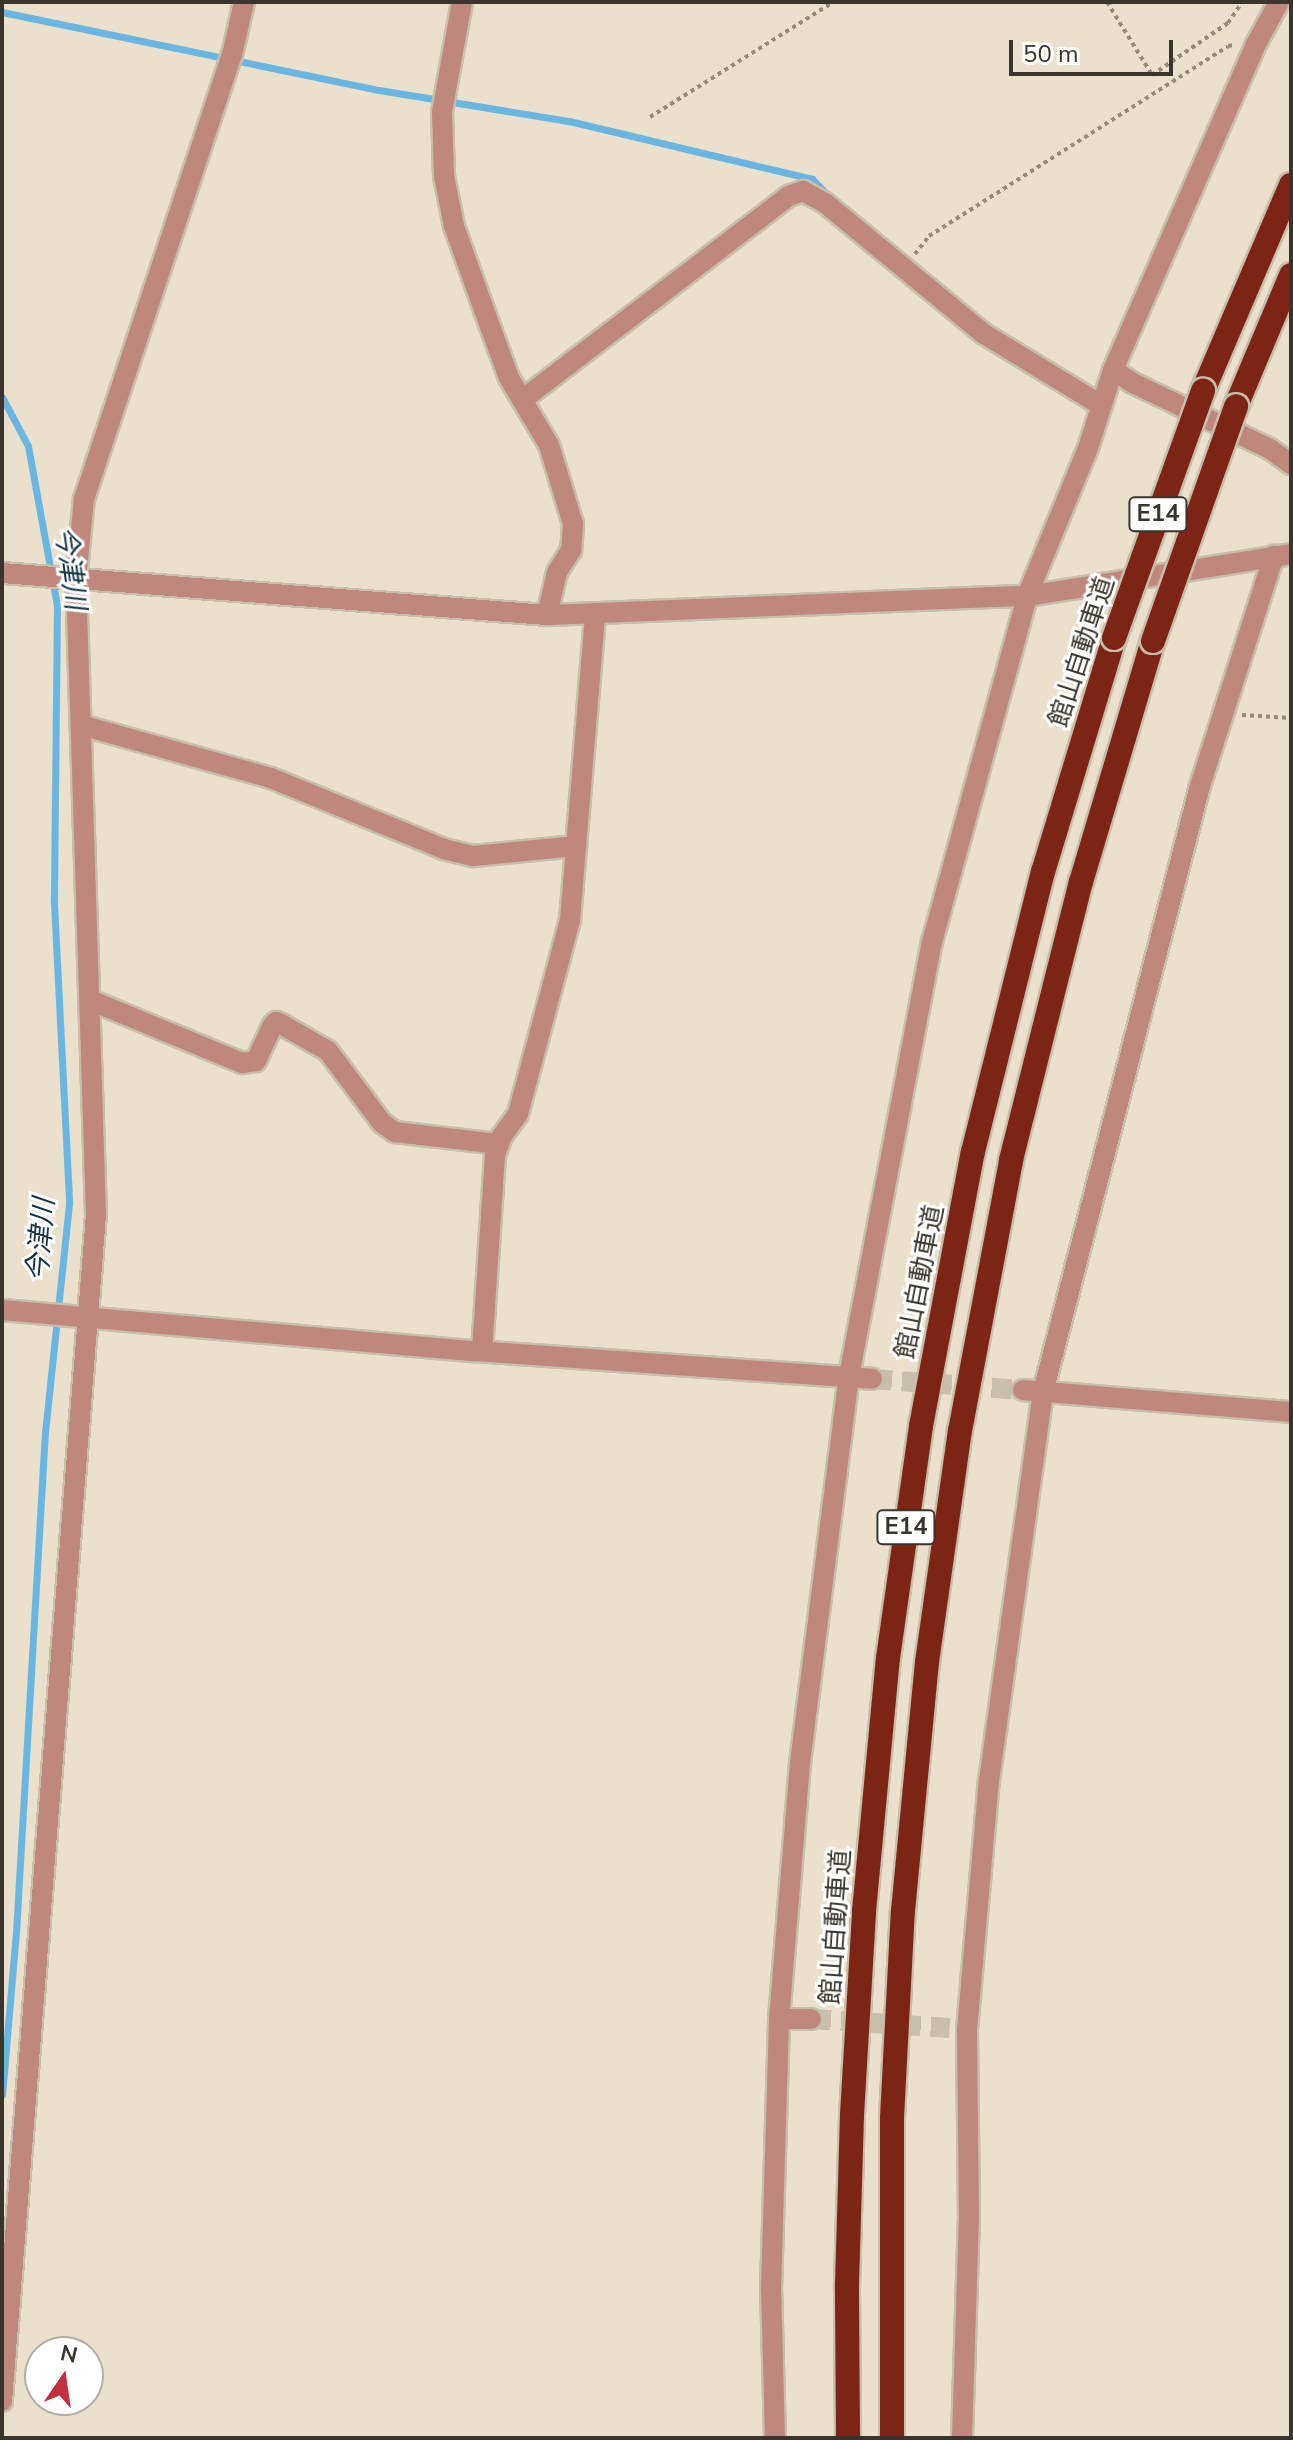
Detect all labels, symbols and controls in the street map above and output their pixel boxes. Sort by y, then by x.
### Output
scale bar [1013,24,1177,74]
text: 50 m [1023,38,1079,70]
road number: E14 [1128,494,1188,534]
water label: 今津川 [48,524,92,612]
street label: 館山自動車道 [1043,573,1121,731]
water label: 今津川 [21,1197,61,1283]
street label: 館山自動車道 [890,1202,950,1362]
road number: E14 [876,1507,936,1547]
street label: 館山自動車道 [815,1848,857,2006]
north arrow [24,2336,104,2416]
text: N [58,2338,80,2371]

